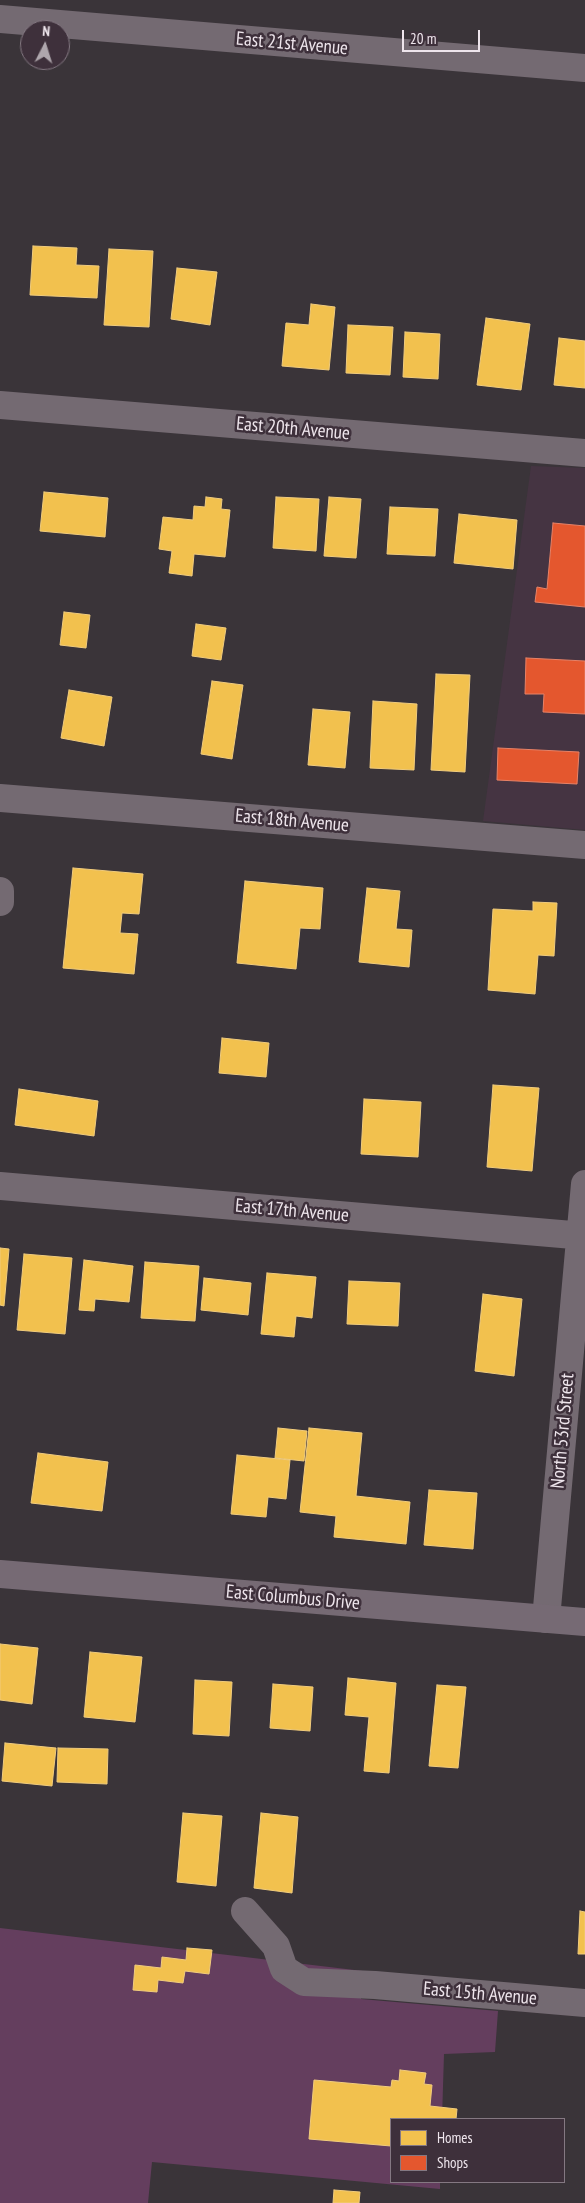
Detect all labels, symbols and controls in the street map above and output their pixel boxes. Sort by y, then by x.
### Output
north arrow [20,20,70,70]
scale bar [405,20,482,52]
text: N [42,22,51,40]
street label: East 21st Avenue [235,28,349,60]
text: 20 m [410,29,436,48]
street label: East 20th Avenue [235,413,351,445]
street label: East 18th Avenue [234,805,350,837]
street label: East 17th Avenue [234,1195,350,1227]
street label: North 53rd Street [547,1372,579,1490]
street label: East Columbus Drive [225,1581,361,1615]
street label: East 15th Avenue [422,1978,538,2010]
legend [390,2118,565,2183]
text: Homes [437,2128,473,2147]
text: Shops [437,2153,468,2172]

